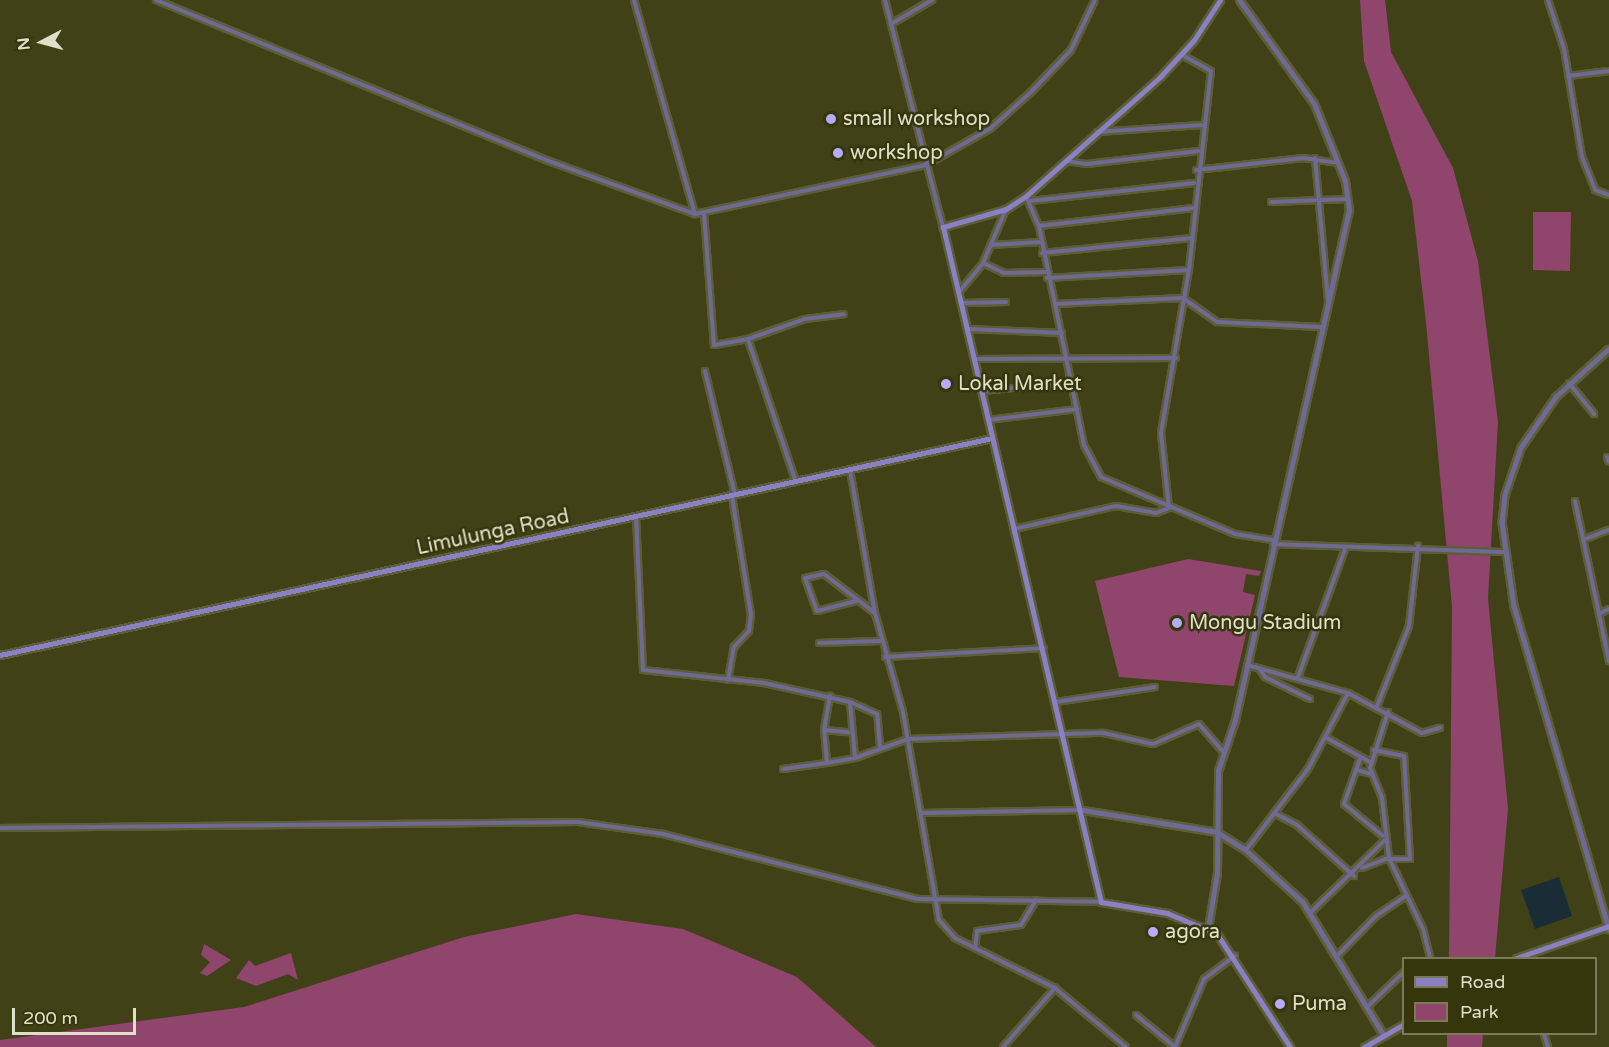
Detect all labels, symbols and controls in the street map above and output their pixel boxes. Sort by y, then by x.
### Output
north arrow [12,12,72,72]
text: N [13,36,35,51]
place label: small workshop [843,107,990,131]
marker: small workshop [824,112,838,126]
place label: workshop [850,141,943,165]
marker: workshop [831,146,845,160]
place label: Lokal Market [958,372,1082,396]
marker: Lokal Market [939,377,953,391]
street label: Limulunga Road [414,505,572,561]
place label: Mongu Stadium [1189,611,1341,635]
marker: Mongu Stadium [1170,616,1184,630]
place label: agora [1165,920,1220,944]
marker: agora [1146,925,1160,939]
legend [1402,957,1597,1035]
text: Road [1460,971,1505,993]
place label: Puma [1292,992,1347,1016]
scale bar [15,996,140,1034]
marker: Puma [1273,997,1287,1011]
text: Park [1460,1001,1498,1023]
text: 200 m [23,1007,78,1029]

